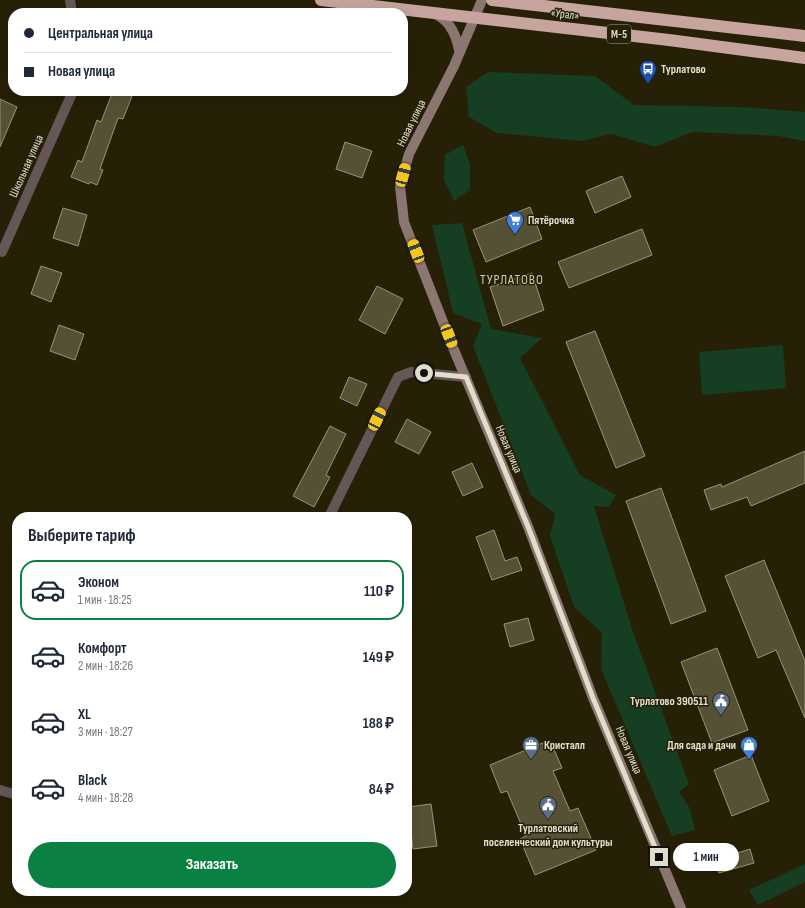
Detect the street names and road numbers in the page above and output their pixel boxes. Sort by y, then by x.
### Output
street label: «Урал» [550,5,580,24]
road number: М-5 [607,25,631,43]
street label: Новая улица [394,97,429,149]
street label: Школьная улица [6,132,47,200]
street label: Новая улица [492,423,525,476]
street label: Новая улица [612,724,645,777]

